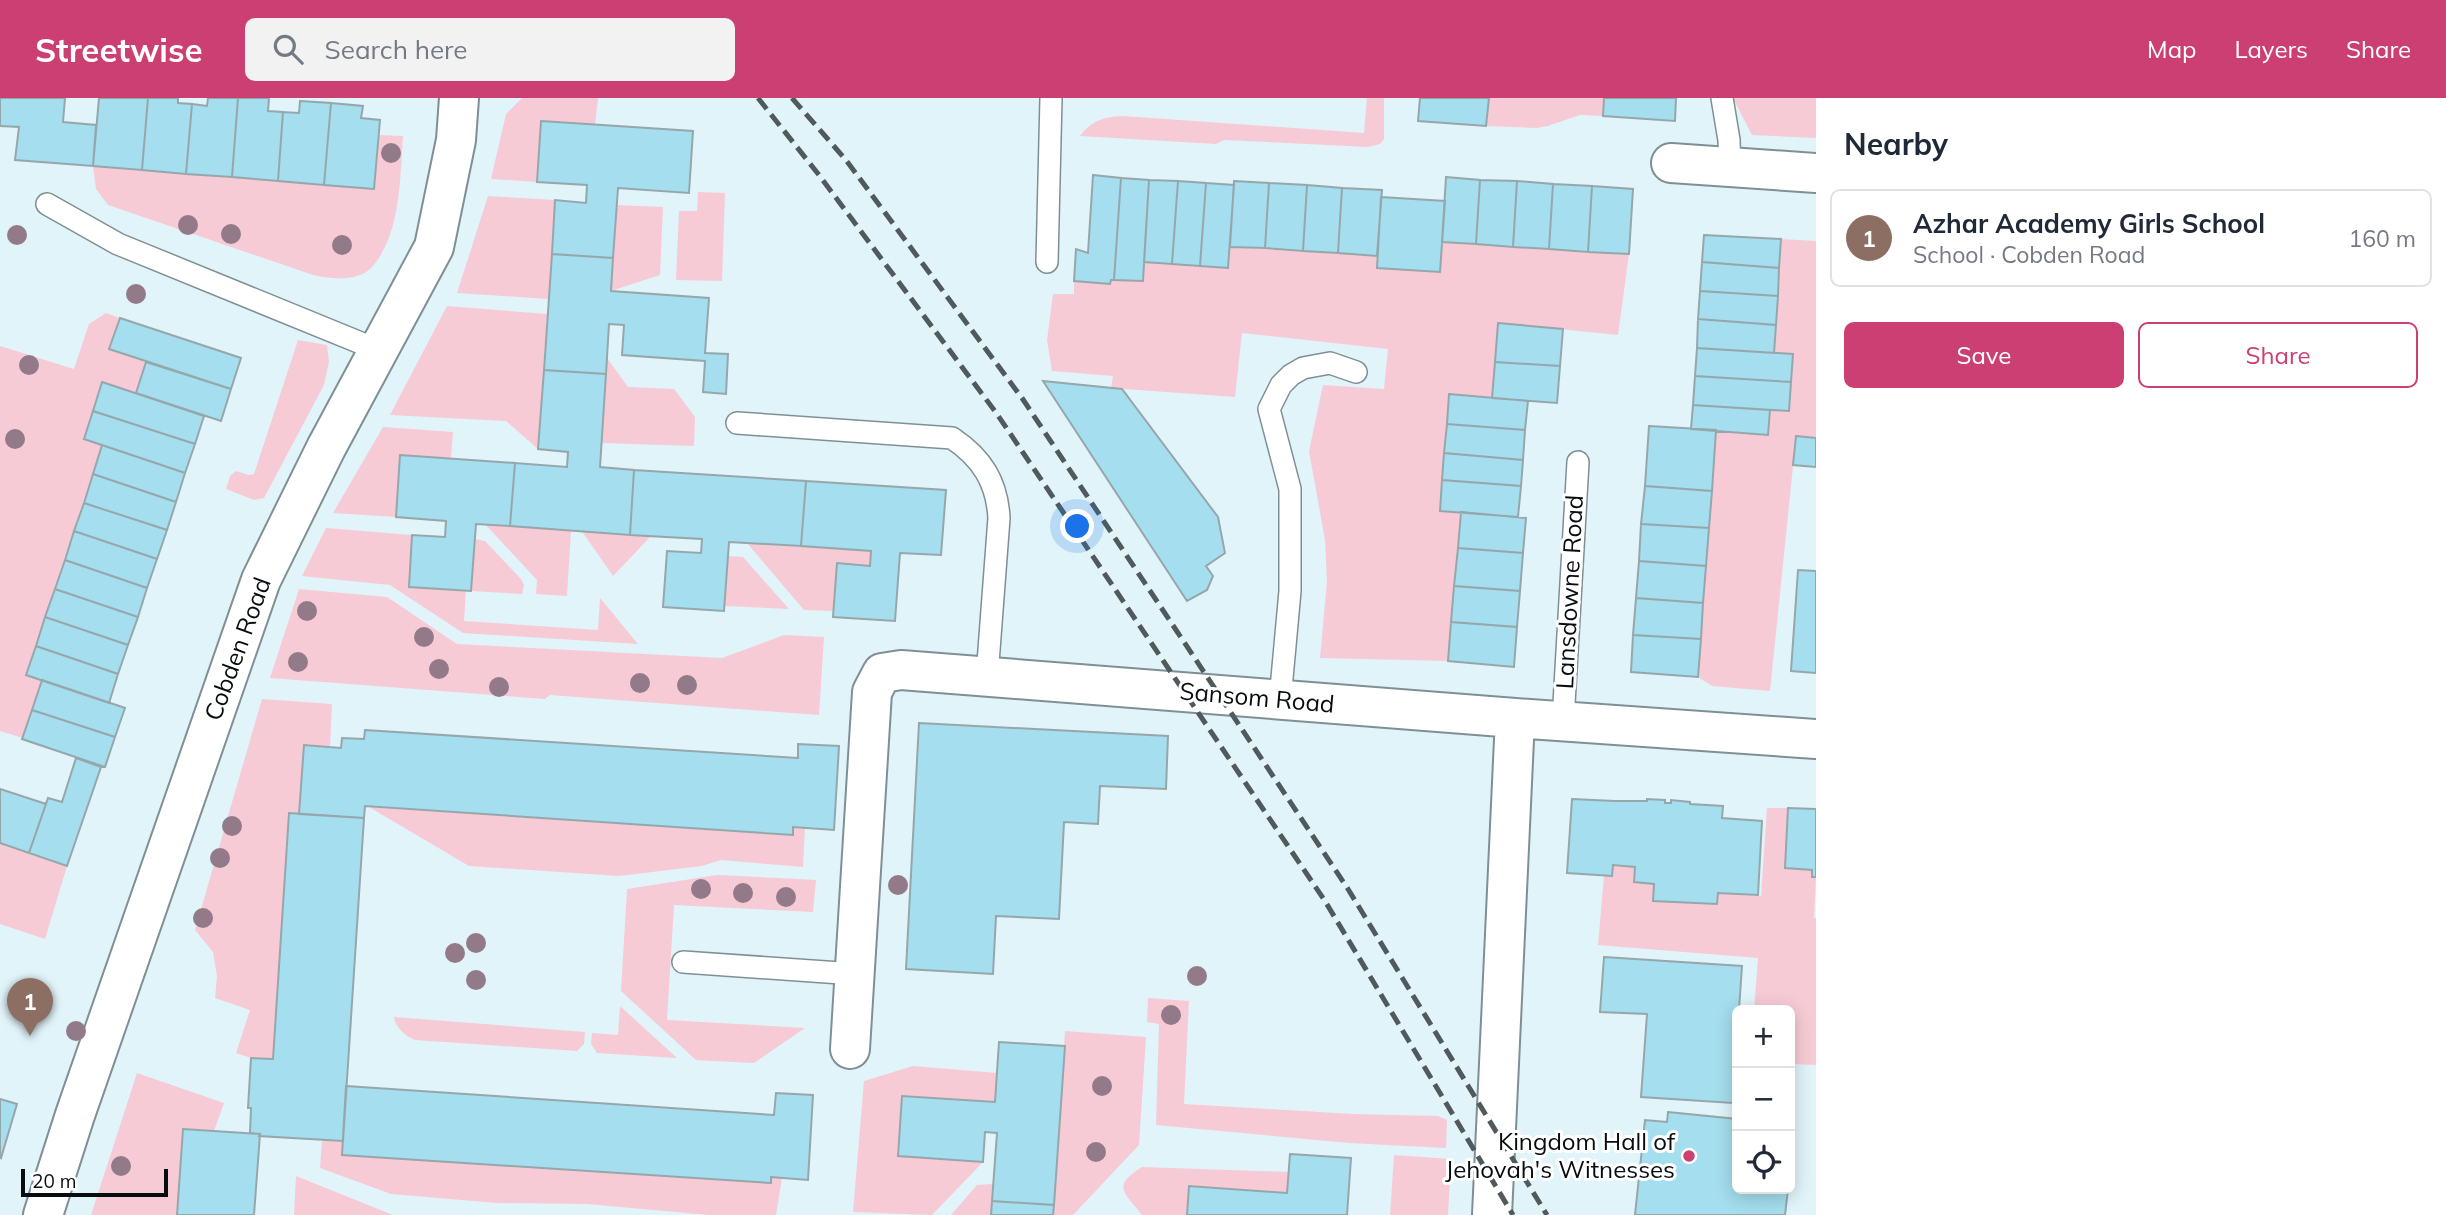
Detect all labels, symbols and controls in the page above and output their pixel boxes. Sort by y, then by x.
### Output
search box [245,18,735,81]
text: Streetwise [35,29,203,70]
icon: search [269,30,307,68]
text: Search here [325,33,467,66]
text: Map [2147,34,2196,64]
text: Layers [2234,34,2308,64]
text: Share [2346,34,2411,64]
text: Nearby [1844,125,1948,163]
text: Azhar Academy Girls School [1913,207,2265,240]
text: 1 [1862,224,1876,253]
text: 160 m [2348,224,2416,253]
text: School · Cobden Road [1913,240,2145,269]
button: Save [1844,322,2124,388]
button: Share [2138,322,2418,388]
street label: Lansdowne Road [1549,494,1589,690]
your location [1060,509,1094,543]
street label: Cobden Road [197,573,277,724]
street label: Sansom Road [1178,675,1336,719]
pin: 1 [7,978,53,1036]
map controls [1732,1005,1795,1194]
button: + [1732,1005,1795,1068]
button: − [1732,1068,1795,1131]
place label: Kingdom Hall of Jehovah's Witnesses [1445,1126,1676,1184]
button: locate [1732,1131,1795,1194]
marker: Kingdom Hall of Jehovah's Witnesses [1681,1148,1697,1164]
scale bar [21,1166,168,1198]
text: 20 m [32,1169,76,1193]

